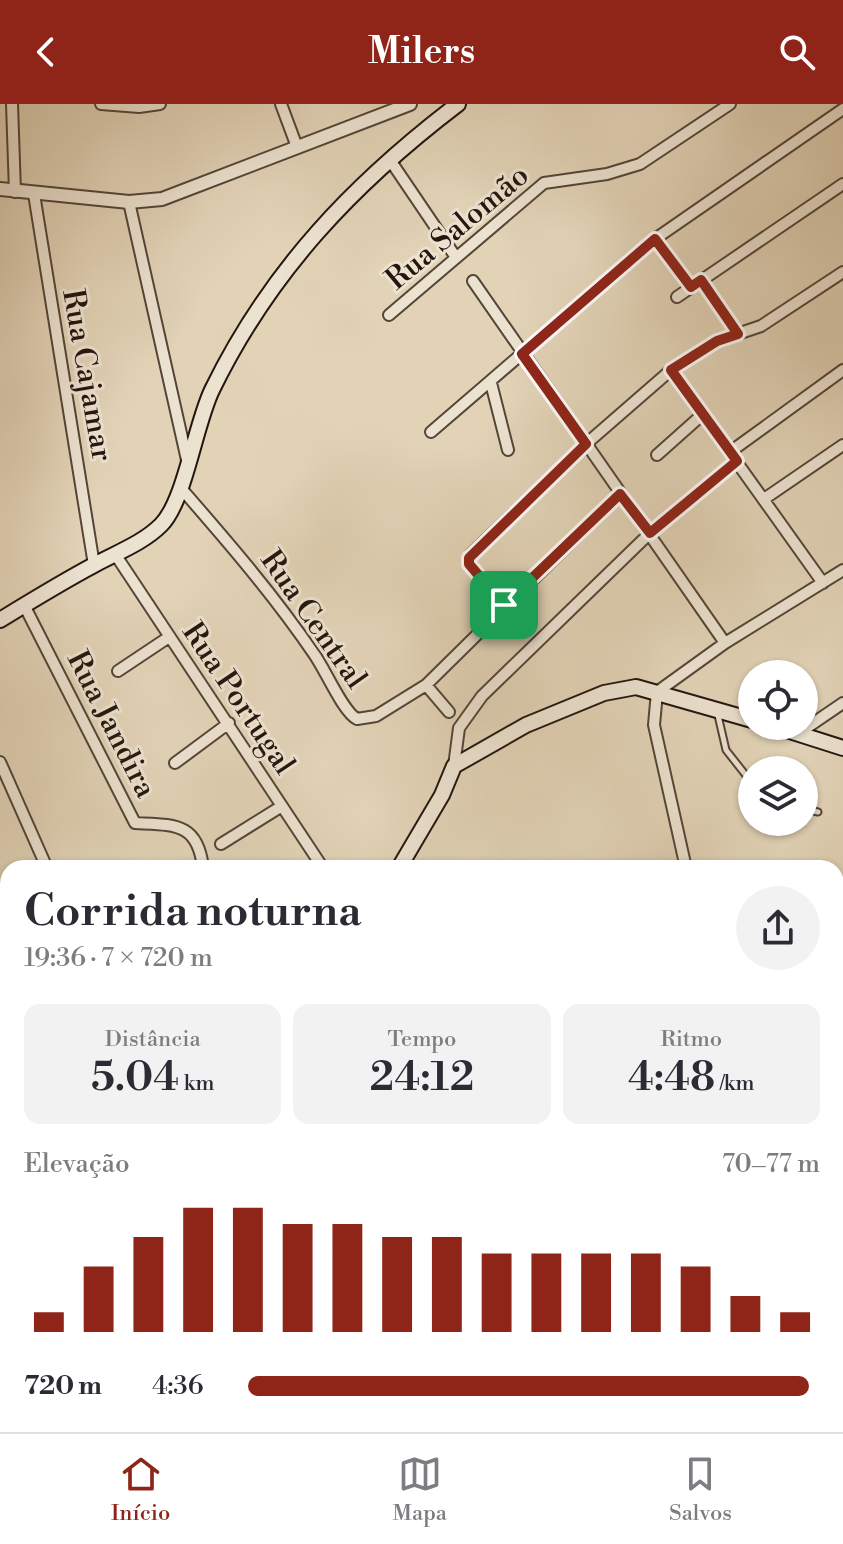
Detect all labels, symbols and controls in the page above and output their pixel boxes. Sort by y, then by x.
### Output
icon: back [24,30,68,74]
text: Milers [368,30,475,75]
icon: search [775,30,819,74]
street label: Rua Salomão [378,157,537,299]
street label: Rua Cajamar [53,286,121,464]
street label: Rua Central [252,543,375,696]
pin [470,571,538,639]
icon: arrive [482,583,526,627]
street label: Rua Portugal [173,615,303,782]
street label: Rua Jandira [58,645,165,805]
map controls [738,660,818,836]
button: locate [738,660,818,740]
button: layers [738,756,818,836]
text: Corrida noturna [24,884,362,939]
button: share [736,886,820,970]
text: 19:36 · 7 × 720 m [24,942,213,974]
text: Distância [105,1026,201,1053]
text: Tempo [388,1026,456,1053]
text: Ritmo [661,1026,722,1053]
text: 5.04 [91,1053,179,1103]
text: 24:12 [370,1053,474,1103]
text: 4:48 [628,1053,715,1103]
text: km [179,1070,214,1097]
text: /km [715,1070,755,1097]
text: Elevação [24,1148,130,1180]
text: 70–77 m [722,1148,820,1180]
text: 720 m [24,1370,102,1402]
text: 4:36 [152,1370,203,1402]
tab: Início [111,1452,170,1527]
tab: Mapa [393,1452,447,1527]
tab: Salvos [669,1452,732,1527]

